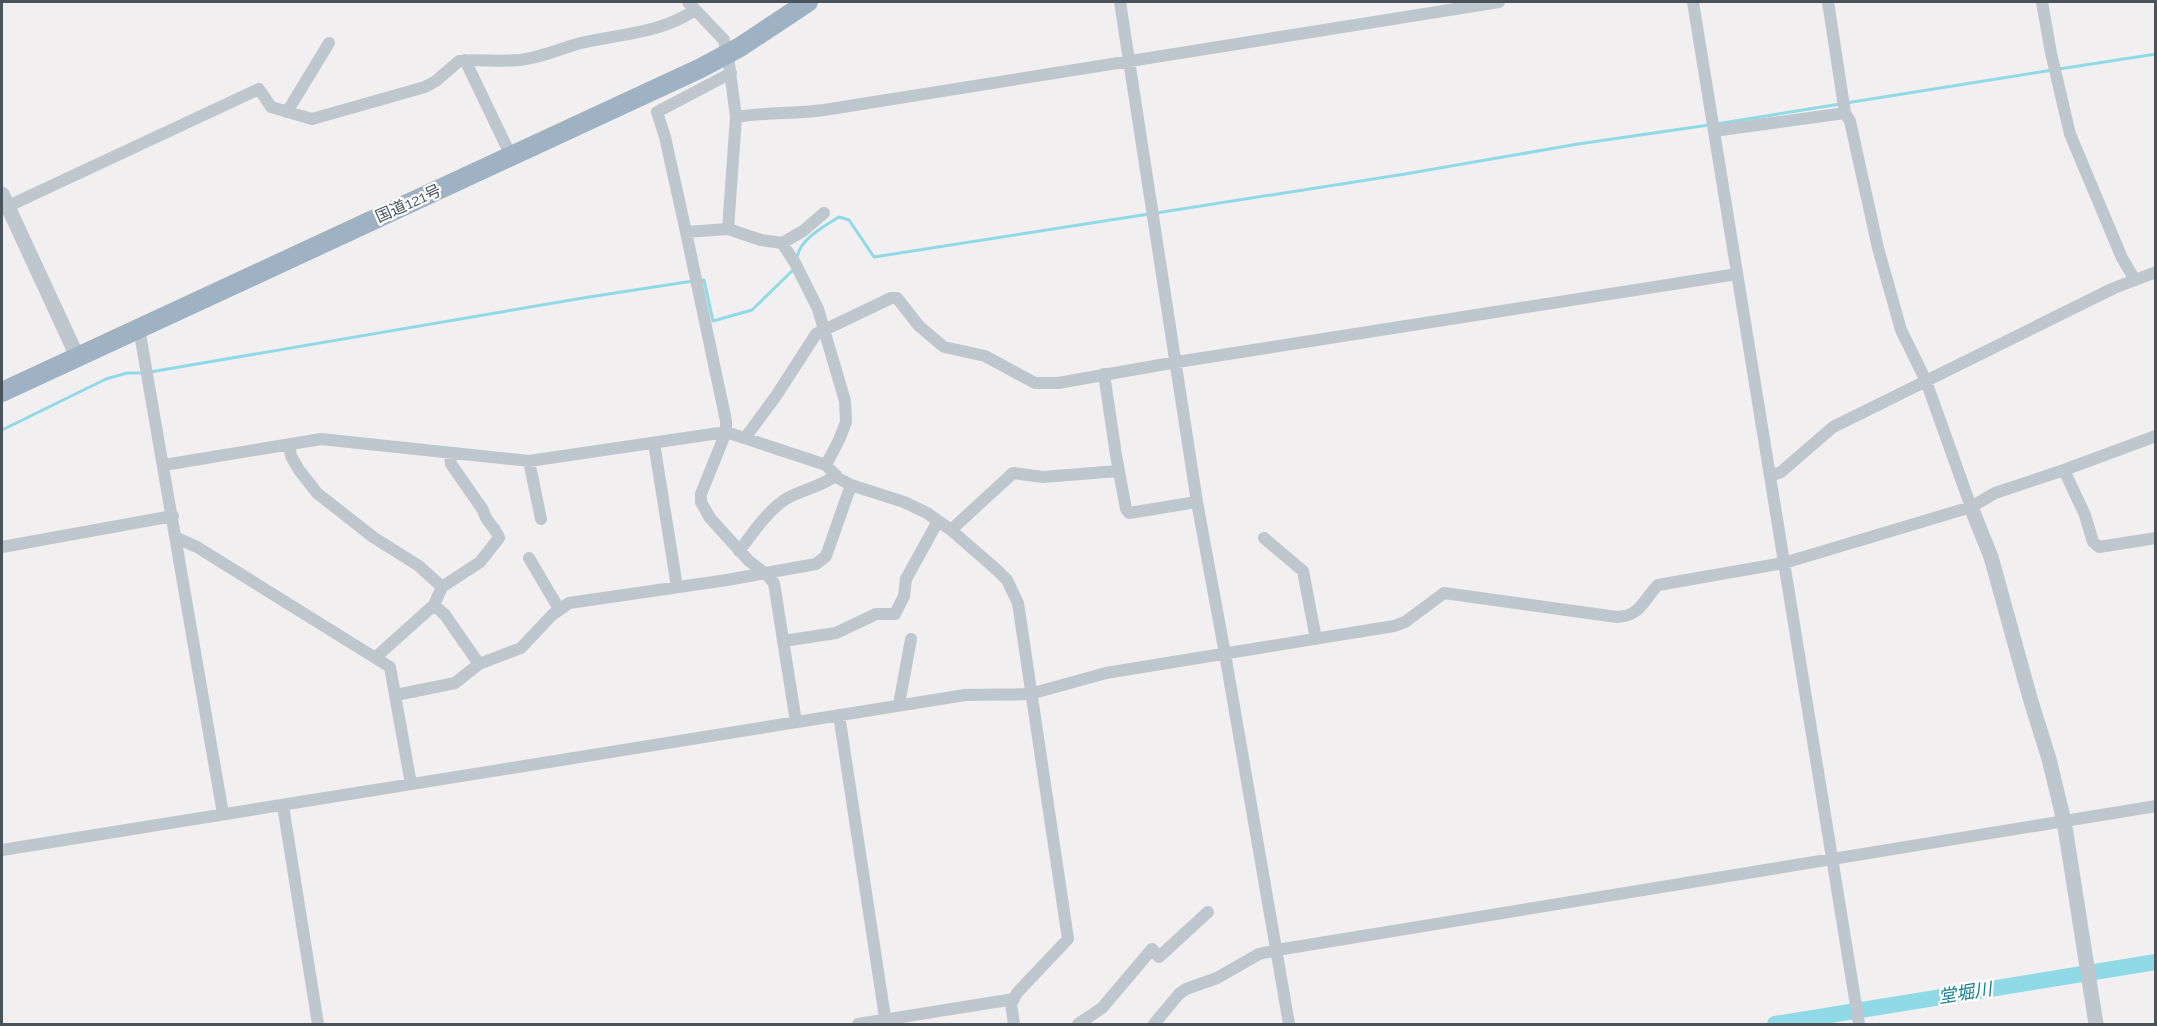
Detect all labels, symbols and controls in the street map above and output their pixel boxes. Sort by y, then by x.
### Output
street label: 国道121号 [372,181,444,226]
water label: 堂堀川 [1937,978,1995,1007]

